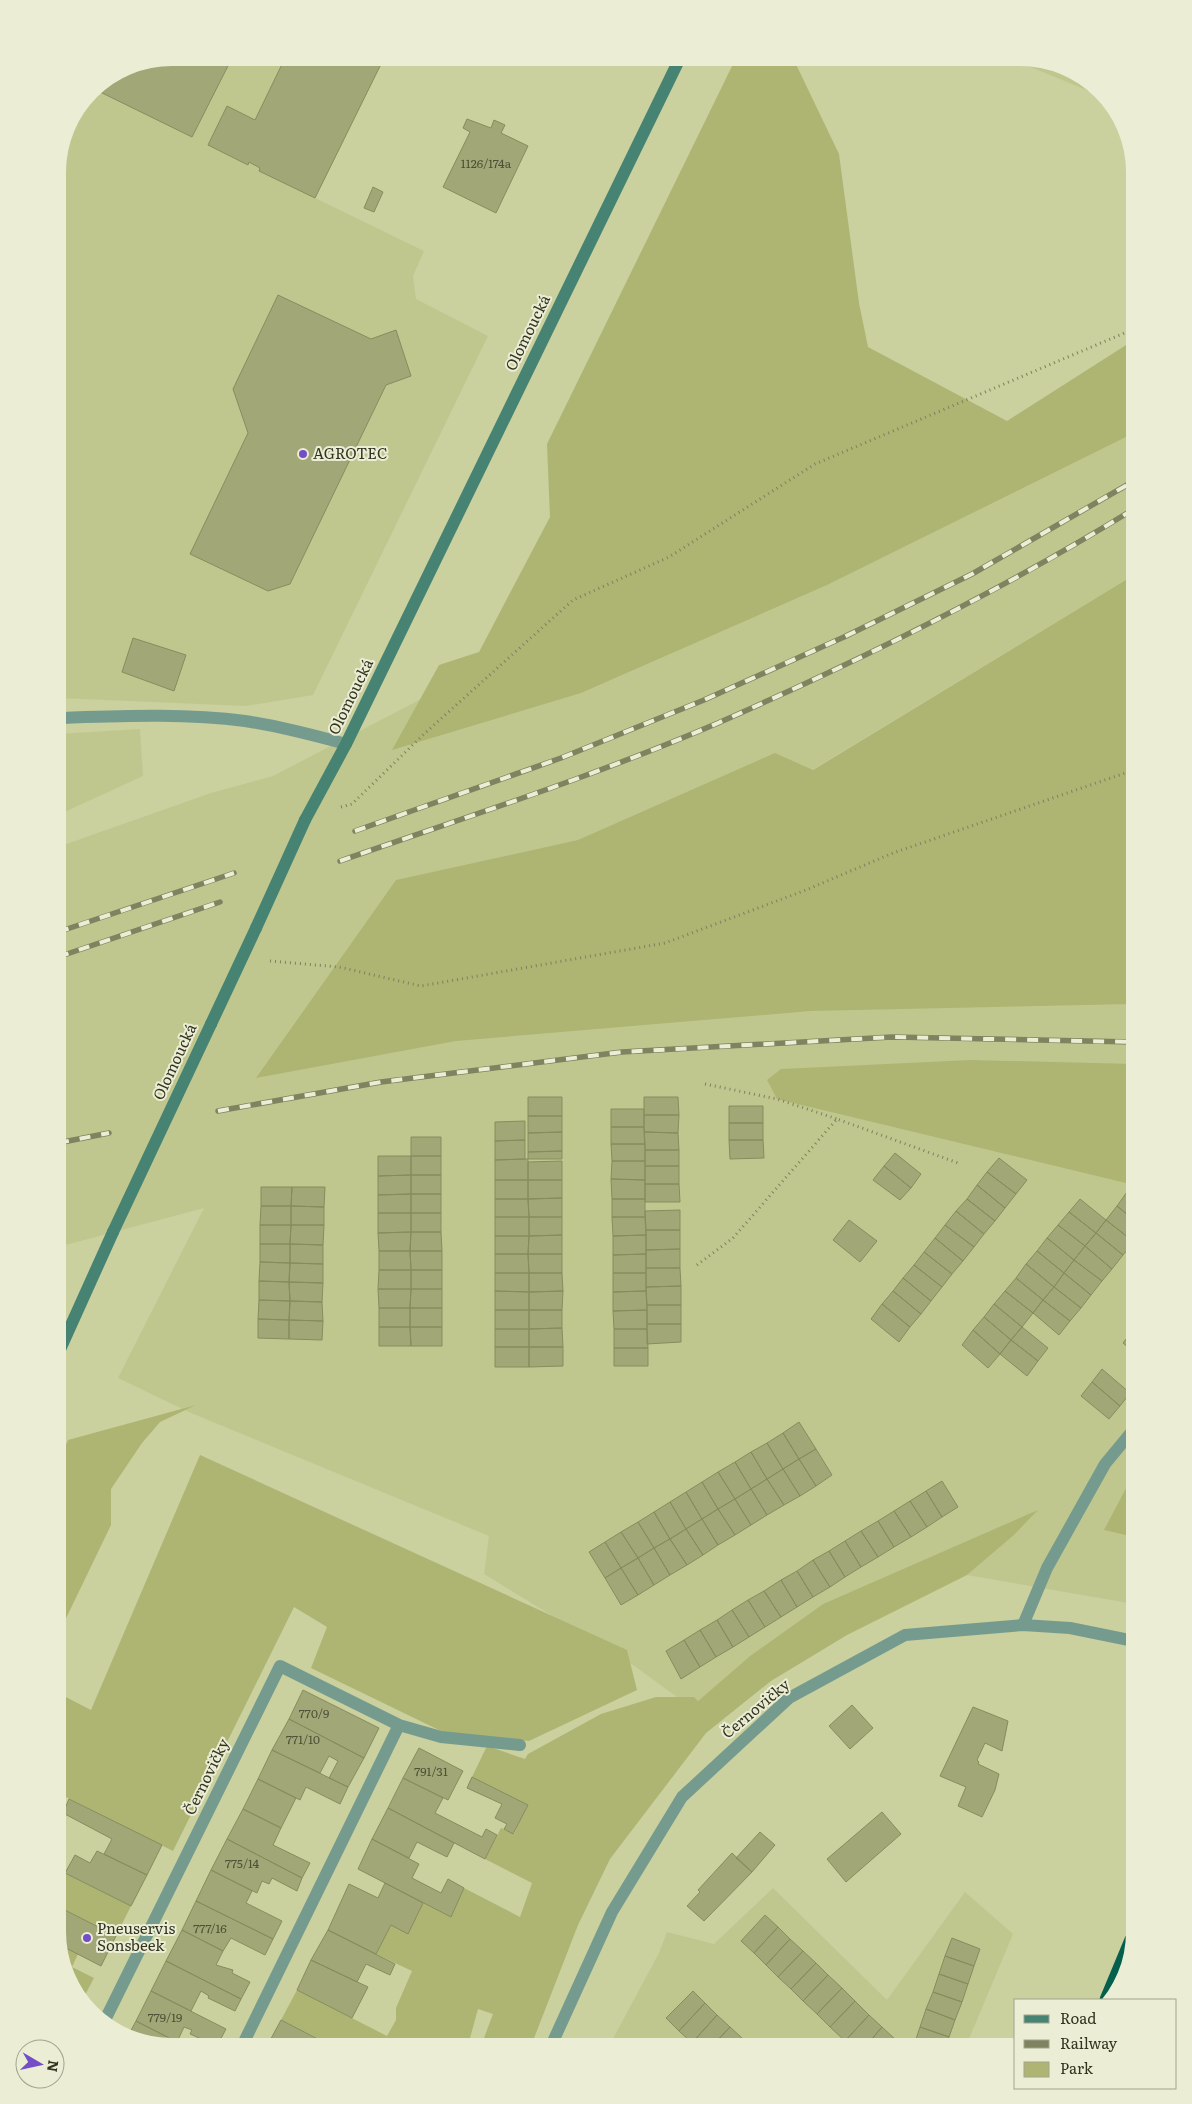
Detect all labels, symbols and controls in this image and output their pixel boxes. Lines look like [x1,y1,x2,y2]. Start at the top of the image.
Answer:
house number: 1126/174a [461,154,512,172]
street label: Olomoucká [498,290,555,374]
place label: AGROTEC [313,441,387,464]
marker: AGROTEC [297,448,309,460]
street label: Olomoucká [321,654,378,738]
street label: Olomoucká [146,1019,202,1103]
street label: Černovičky [716,1672,794,1743]
house number: 770/9 [299,1704,329,1722]
house number: 771/10 [286,1730,320,1748]
street label: Černovičky [177,1734,234,1818]
house number: 791/31 [414,1762,448,1780]
house number: 775/14 [225,1854,259,1872]
place label: Pneuservis Sonsbeek [97,1916,175,1956]
house number: 777/16 [193,1919,227,1937]
marker: Pneuservis Sonsbeek [81,1932,93,1944]
legend [1014,1999,1177,2089]
text: Road [1060,2006,1096,2029]
house number: 779/19 [148,2008,182,2026]
text: Railway [1060,2031,1118,2054]
north arrow [15,2039,65,2089]
text: Park [1060,2056,1094,2079]
text: N [43,2059,65,2074]

